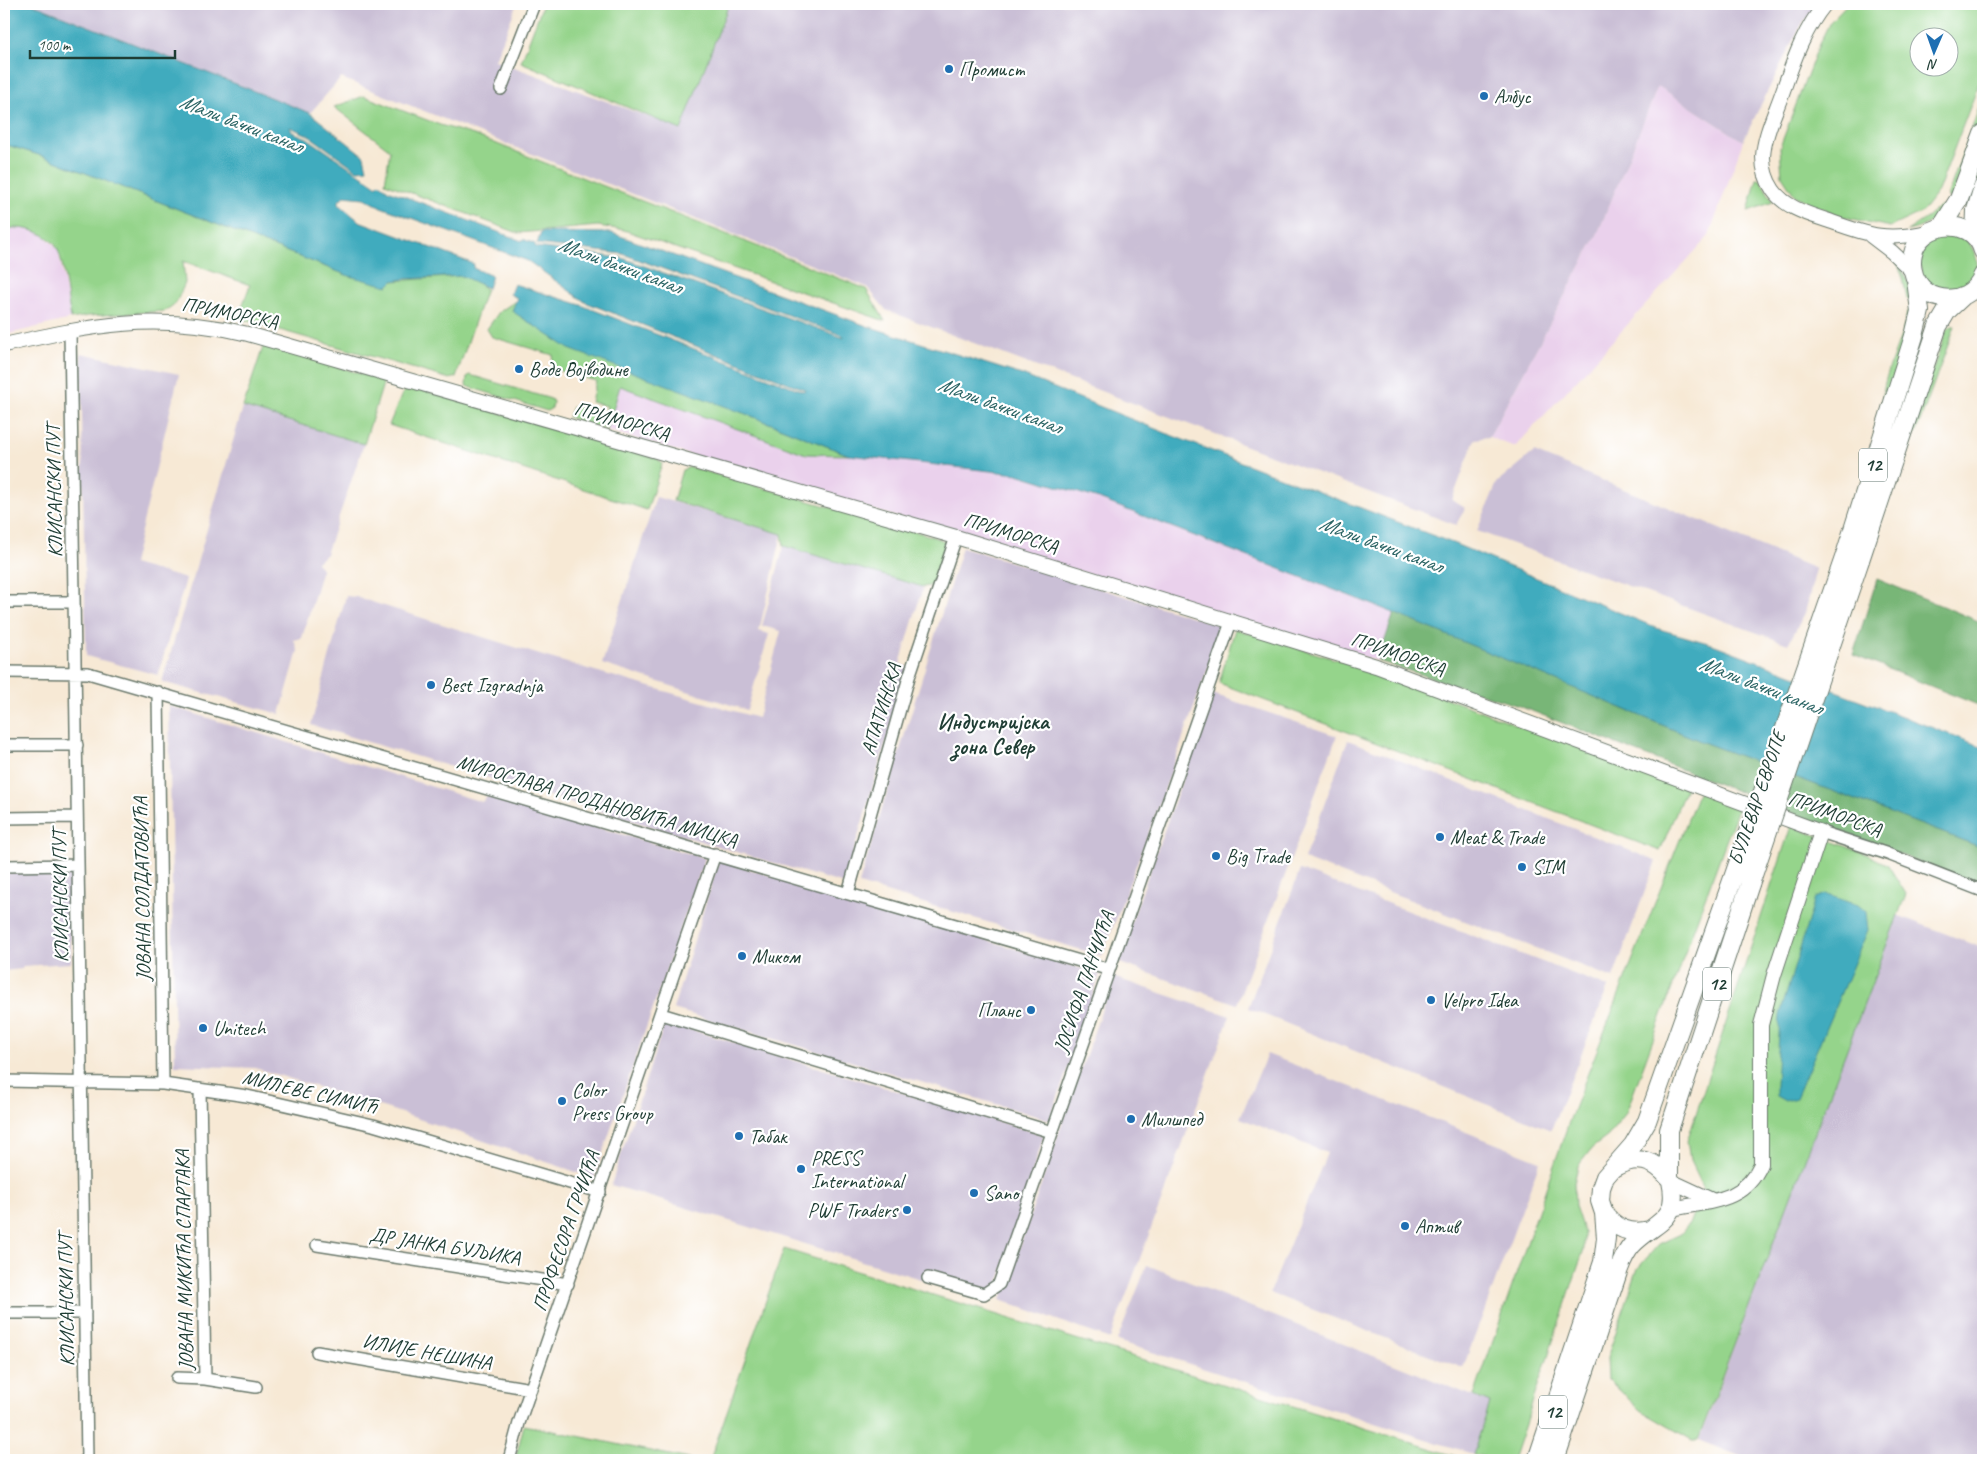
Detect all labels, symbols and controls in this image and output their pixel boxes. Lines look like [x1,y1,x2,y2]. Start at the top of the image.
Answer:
scale bar [30,28,175,60]
north arrow [1910,28,1960,78]
text: 100 m [38,36,72,55]
text: N [1927,56,1938,73]
place label: Промист [959,57,1026,82]
marker: Промист [943,63,955,75]
place label: Албус [1494,84,1531,109]
water label: Мали бачки канал [176,88,309,160]
marker: Албус [1478,90,1490,102]
water label: Мали бачки канал [555,231,689,301]
street label: ПРИМОРСКА [180,291,281,335]
place label: Воде Војводине [529,357,629,382]
marker: Воде Војводине [513,363,525,375]
water label: Мали бачки канал [935,371,1069,441]
street label: ПРИМОРСКА [572,396,673,447]
street label: КЛИСАНСКИ ПУТ [40,420,68,557]
road number: 12 [1859,448,1887,482]
street label: ПРИМОРСКА [961,507,1062,559]
water label: Мали бачки канал [1316,510,1450,580]
street label: ПРИМОРСКА [1348,626,1449,682]
water label: Мали бачки канал [1696,650,1829,722]
street label: АПАТИНСКА [855,659,907,758]
place label: Best Izgradnja [441,673,544,698]
marker: Best Izgradnja [425,679,437,691]
district label: Индустријска зона Север [937,708,1051,762]
street label: БУЛЕВАР ЕВРОПЕ [1722,725,1793,868]
street label: МИРОСЛАВА ПРОДАНОВИЋА МИЦКА [454,749,741,853]
street label: ПРИМОРСКА [1785,786,1886,843]
street label: ЈОВАНА СОЛДАТОВИЋА [128,796,156,982]
street label: КЛИСАНСКИ ПУТ [46,825,74,962]
place label: Meat & Trade [1450,825,1546,850]
marker: Meat & Trade [1434,831,1446,843]
place label: Big Trade [1226,844,1292,869]
marker: Big Trade [1210,850,1222,862]
place label: SIM [1532,855,1566,880]
marker: SIM [1516,861,1528,873]
street label: ЈОСИФА ПАНЧИЋА [1048,907,1120,1057]
place label: Миком [752,944,801,969]
marker: Миком [736,950,748,962]
road number: 12 [1703,968,1731,1001]
place label: Velpro Idea [1441,988,1519,1013]
marker: Velpro Idea [1425,994,1437,1006]
place label: Планс [978,998,1022,1023]
marker: Планс [1025,1004,1037,1016]
place label: Unitech [213,1016,267,1041]
marker: Unitech [197,1022,209,1034]
street label: МИЛЕВЕ СИМИЋ [240,1064,381,1120]
place label: Color Press Group [572,1078,654,1126]
marker: Color Press Group [556,1095,568,1107]
place label: Милшпед [1141,1107,1204,1132]
marker: Милшпед [1125,1113,1137,1125]
place label: Табак [749,1124,788,1149]
marker: Табак [733,1130,745,1142]
place label: PRESS International [811,1146,907,1194]
street label: ПРОФЕСОРА ГРЧИЋА [527,1147,605,1314]
street label: ЈОВАНА МИКИЋА СПАРТАКА [170,1149,198,1371]
marker: PRESS International [795,1163,807,1175]
place label: Sano [984,1181,1020,1206]
marker: Sano [968,1187,980,1199]
place label: PWF Traders [807,1198,899,1223]
marker: PWF Traders [901,1204,913,1216]
place label: Аптив [1415,1214,1462,1239]
marker: Аптив [1399,1220,1411,1232]
street label: ДР ЈАНКА БУЉИКА [368,1222,523,1270]
street label: КЛИСАНСКИ ПУТ [52,1229,80,1366]
street label: ИЛИЈЕ НЕШИНА [361,1328,494,1376]
road number: 12 [1539,1395,1567,1428]

